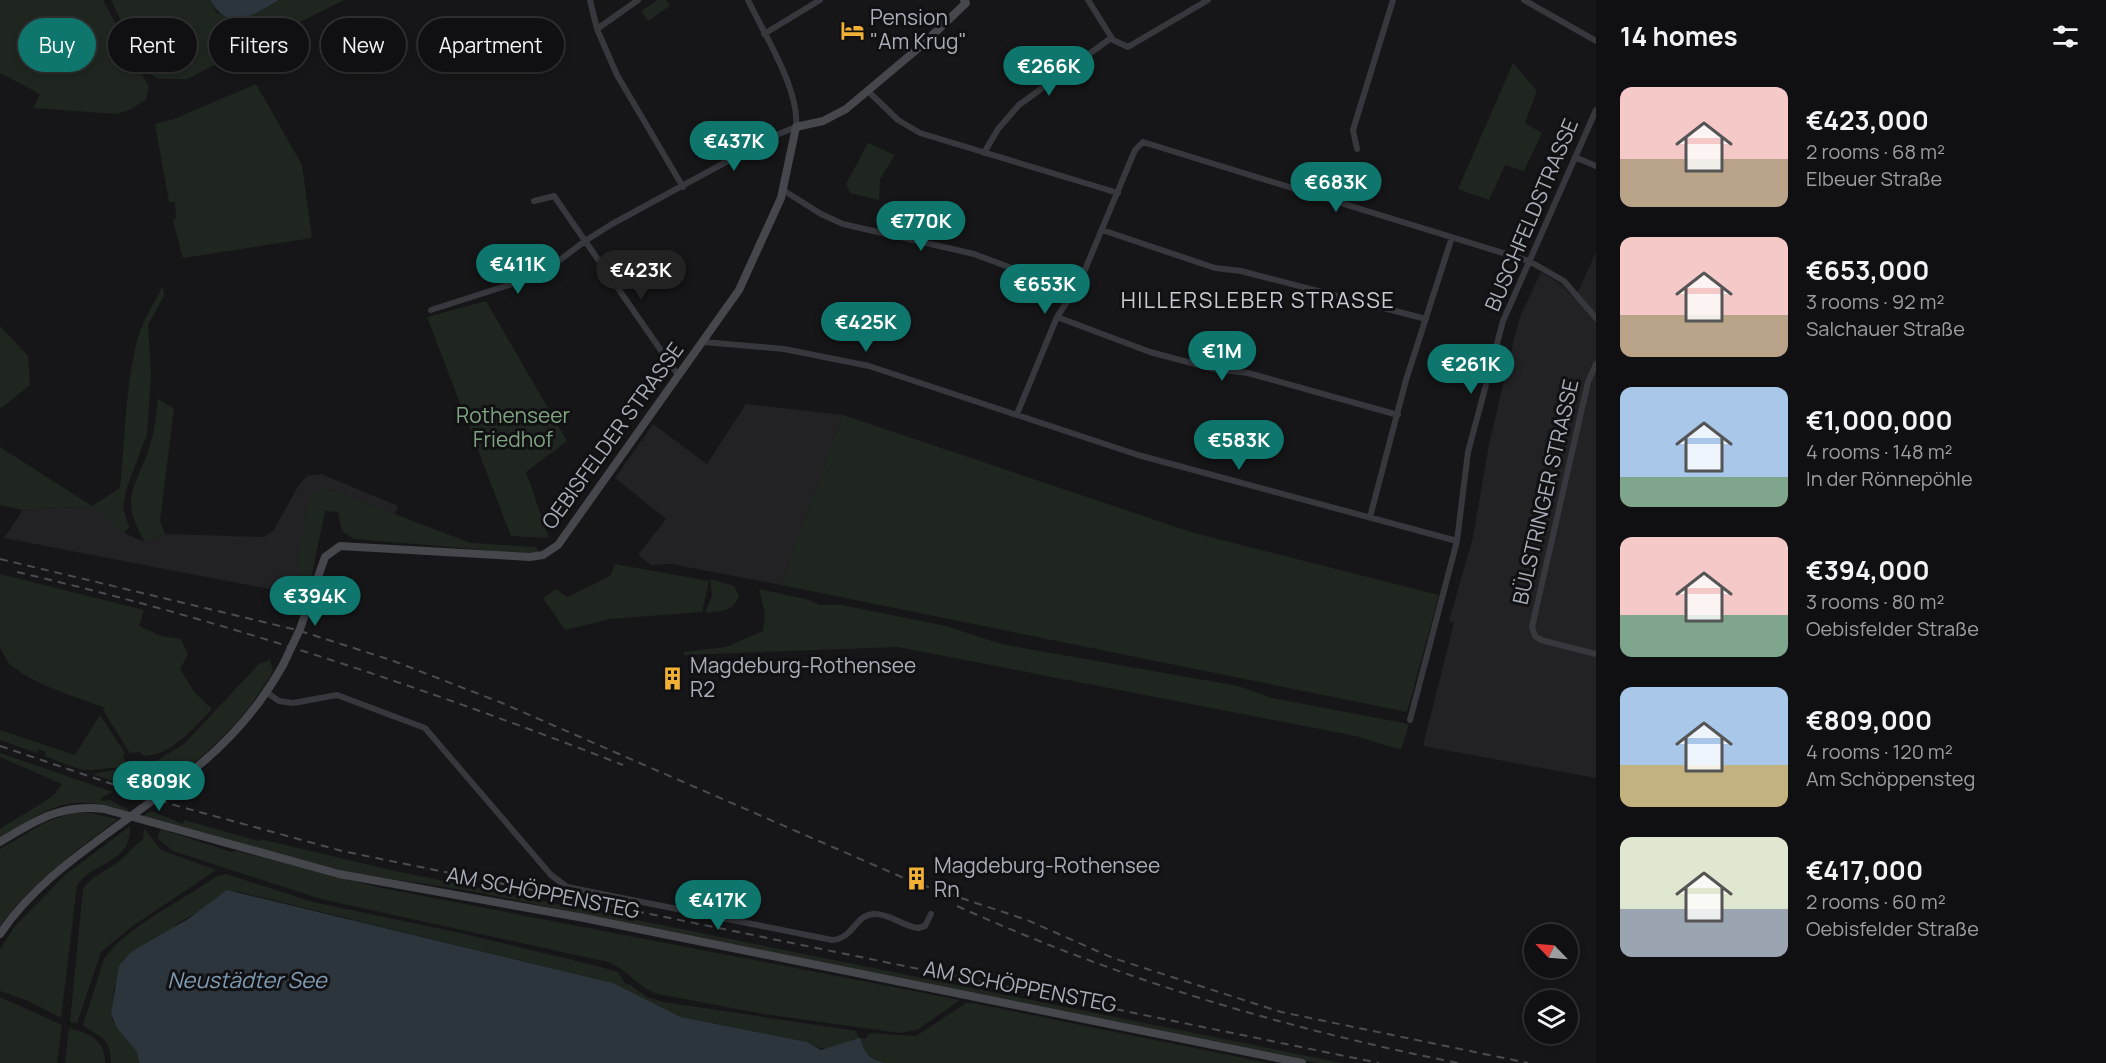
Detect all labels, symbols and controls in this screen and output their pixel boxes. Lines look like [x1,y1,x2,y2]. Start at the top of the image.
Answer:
place label: Pension "Am Krug" [870,3,967,55]
hotel icon: Pension "Am Krug" [839,17,865,43]
chip: Buy [18,18,96,72]
chip: Rent [108,18,197,72]
chip: Filters [209,18,309,72]
chip: New [321,18,406,72]
chip: Apartment [418,18,564,72]
text: 14 homes [1620,18,1738,54]
icon: filters [2049,20,2082,53]
pin: €266K [1007,46,1091,97]
text: €266K [1017,52,1081,79]
text: €423,000 [1806,102,1929,138]
icon: home [1668,111,1740,183]
street label: BUSCHFELDSTRASSE [1478,114,1584,315]
pin: €437K [692,121,776,172]
text: €437K [704,127,764,154]
text: 2 rooms · 68 m² [1806,138,1945,165]
pin: €683K [1294,162,1378,213]
text: Elbeuer Straße [1806,165,1942,192]
text: €683K [1305,168,1367,195]
pin: €770K [879,201,963,252]
text: €770K [890,207,952,234]
pin: €411K [476,244,560,295]
text: €411K [490,250,546,277]
pin: €423K [599,250,683,301]
text: €653,000 [1806,252,1929,288]
text: €423K [610,256,672,283]
icon: home [1668,261,1740,333]
pin: €653K [1003,264,1087,315]
text: €653K [1014,270,1076,297]
district label: HILLERSLEBER STRASSE [1121,285,1395,315]
text: 3 rooms · 92 m² [1806,288,1945,315]
pin: €425K [824,302,908,353]
text: €425K [835,308,897,335]
text: Salchauer Straße [1806,315,1965,342]
pin: €1M [1193,331,1251,382]
street label: OEBISFELDER STRASSE [535,336,689,534]
text: €1M [1202,337,1242,364]
pin: €261K [1429,344,1513,395]
text: €261K [1441,350,1501,377]
street label: BÜLSTRINGER STRASSE [1505,376,1585,607]
park label: Rothenseer Friedhof [456,401,570,453]
text: €1,000,000 [1806,402,1953,438]
icon: home [1668,411,1740,483]
pin: €583K [1197,420,1281,471]
text: €583K [1208,426,1270,453]
text: 4 rooms · 148 m² [1806,438,1953,465]
text: In der Rönnepöhle [1806,465,1973,492]
text: €394,000 [1806,552,1930,588]
icon: home [1668,561,1740,633]
pin: €394K [273,576,357,627]
text: €394K [284,582,346,609]
text: 3 rooms · 80 m² [1806,588,1945,615]
text: Oebisfelder Straße [1806,615,1979,642]
place label: Magdeburg-Rothensee R2 [690,651,916,703]
building icon: Magdeburg-Rothensee R2 [659,665,685,691]
text: €809,000 [1806,702,1932,738]
icon: home [1668,711,1740,783]
text: 4 rooms · 120 m² [1806,738,1953,765]
pin: €809K [117,761,201,812]
text: Am Schöppensteg [1806,765,1975,792]
text: €809K [127,767,191,794]
place label: Magdeburg-Rothensee Rn [934,851,1160,903]
text: €417,000 [1806,852,1923,888]
street label: AM SCHÖPPENSTEG [444,860,642,924]
icon: home [1668,861,1740,933]
building icon: Magdeburg-Rothensee Rn [903,865,929,891]
pin: €417K [676,880,760,931]
text: €417K [689,886,747,913]
text: 2 rooms · 60 m² [1806,888,1946,915]
text: Oebisfelder Straße [1806,915,1979,942]
north arrow [1524,924,1578,978]
map controls [1524,924,1578,1044]
street label: AM SCHÖPPENSTEG [921,954,1119,1018]
water label: Neustädter See [167,965,328,995]
button: layers [1524,990,1578,1044]

